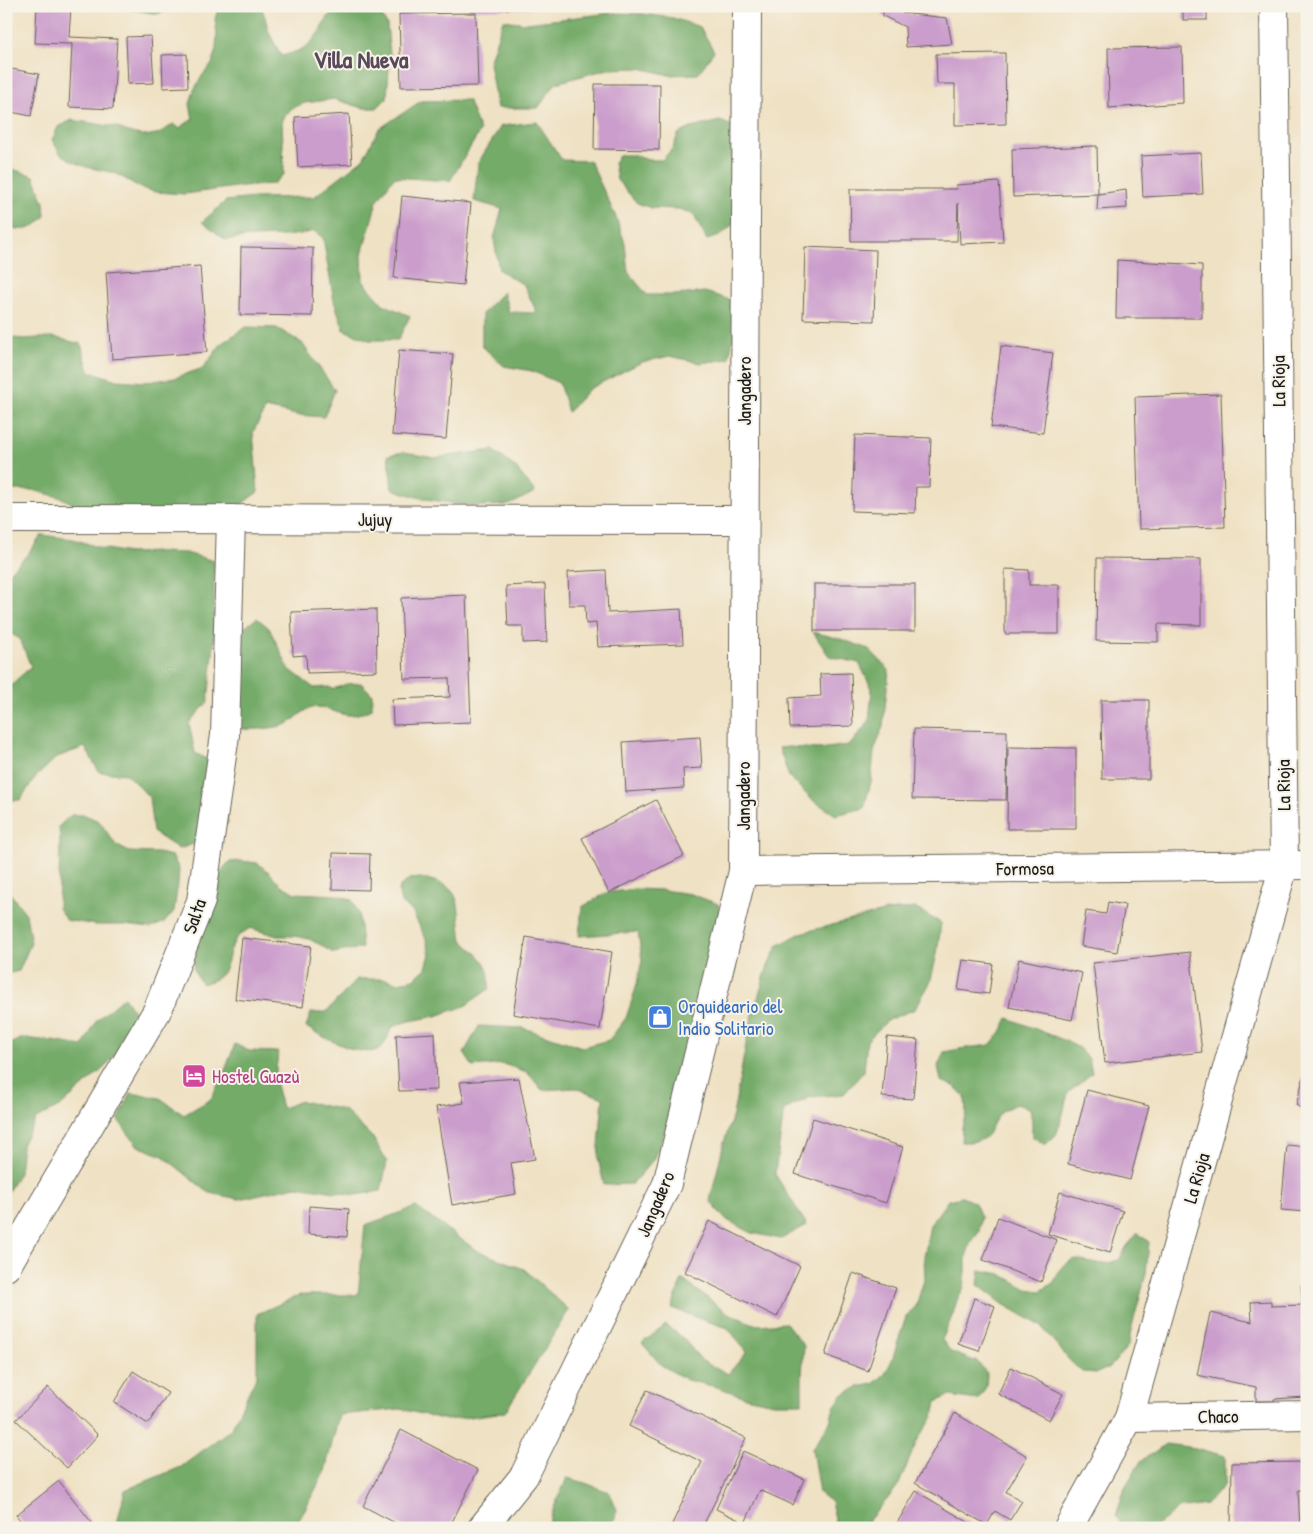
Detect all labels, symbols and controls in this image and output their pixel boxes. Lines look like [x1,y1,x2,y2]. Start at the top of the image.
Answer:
district label: Villa Nueva [313,43,409,75]
street label: La Rioja [1265,355,1291,407]
street label: Jangadero [731,356,757,425]
street label: Jujuy [358,506,392,532]
street label: La Rioja [1270,759,1296,811]
street label: Jangadero [730,761,756,830]
street label: Formosa [995,854,1054,882]
street label: Salta [176,895,212,937]
place label: Orquideario del Indio Solitario [678,993,784,1041]
shop icon: Orquideario del Indio Solitario [647,1004,673,1030]
hotel icon: Hostel Guazù [181,1063,207,1089]
place label: Hostel Guazù [212,1063,300,1089]
street label: La Rioja [1176,1149,1216,1206]
street label: Jangadero [630,1167,681,1241]
street label: Chaco [1197,1403,1239,1429]

